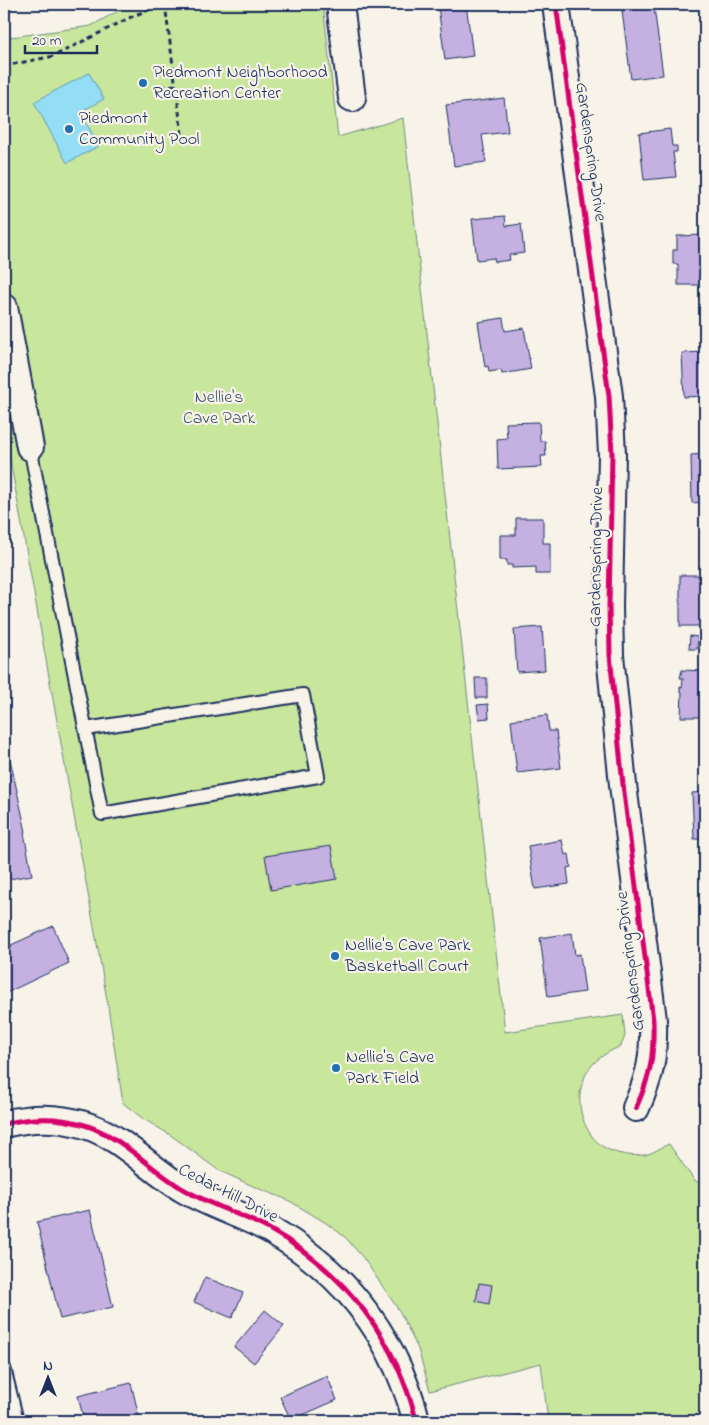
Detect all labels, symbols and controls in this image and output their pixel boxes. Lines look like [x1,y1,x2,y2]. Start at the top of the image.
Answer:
scale bar [25,22,98,54]
text: 20 m [32,30,62,52]
place label: Piedmont Neighborhood Recreation Center [153,60,328,107]
marker: Piedmont Neighborhood Recreation Center [137,77,149,89]
street label: Gardenspring Drive [566,81,613,224]
place label: Piedmont Community Pool [79,106,200,153]
marker: Piedmont Community Pool [63,123,75,135]
park label: Nellie's Cave Park [183,385,255,432]
street label: Gardenspring Drive [583,486,612,627]
street label: Gardenspring Drive [609,889,653,1032]
place label: Nellie's Cave Park Basketball Court [344,933,470,980]
marker: Nellie's Cave Park Basketball Court [329,950,341,962]
place label: Nellie's Cave Park Field [346,1045,435,1092]
marker: Nellie's Cave Park Field [330,1062,342,1074]
street label: Cedar Hill Drive [173,1158,284,1231]
north arrow [22,1352,72,1402]
text: N [43,1356,53,1377]

